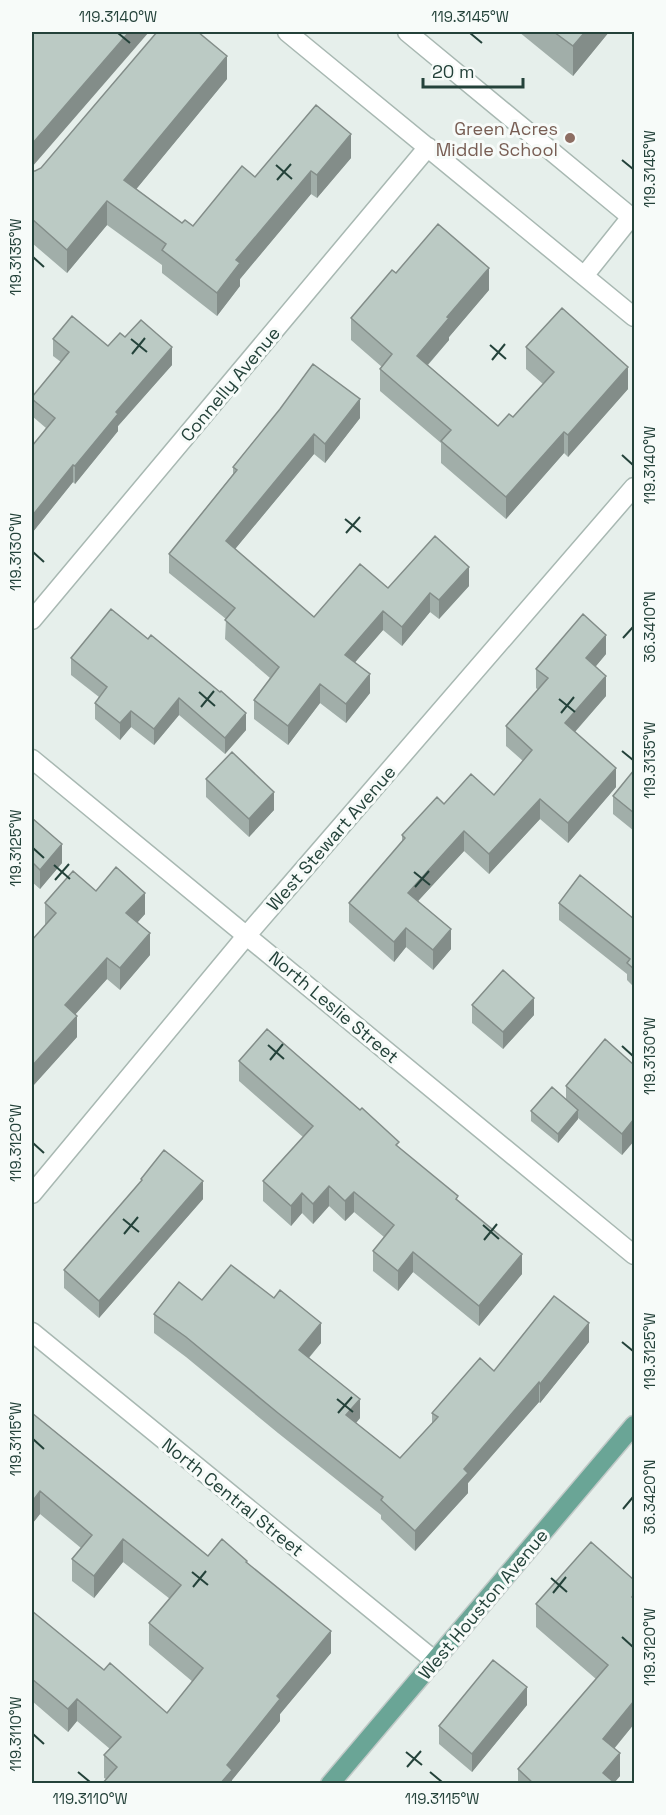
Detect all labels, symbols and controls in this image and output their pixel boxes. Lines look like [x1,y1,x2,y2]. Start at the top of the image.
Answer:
text: 119.3140°W [79,7,157,26]
text: 119.3145°W [431,7,509,26]
scale bar [423,51,524,89]
text: 20 m [432,60,475,83]
place label: Green Acres Middle School [436,117,558,161]
text: 119.3145°W [640,130,659,208]
marker: Green Acres Middle School [563,131,577,145]
text: 119.3135°W [6,218,25,296]
street label: Connelly Avenue [175,322,285,446]
text: 119.3140°W [640,426,659,504]
text: 119.3130°W [6,513,25,591]
text: 36.3410°N [640,591,659,663]
text: 119.3135°W [640,721,659,799]
street label: West Stewart Avenue [261,760,401,916]
text: 119.3125°W [6,809,25,887]
street label: North Leslie Street [264,946,404,1068]
text: 119.3130°W [640,1017,659,1095]
text: 119.3120°W [6,1104,25,1182]
text: 119.3125°W [640,1312,659,1390]
text: 119.3115°W [6,1402,25,1476]
street label: North Central Street [157,1433,309,1561]
text: 36.3420°N [640,1460,659,1534]
street label: West Houston Avenue [413,1524,553,1684]
text: 119.3120°W [640,1608,659,1686]
text: 119.3110°W [6,1696,25,1772]
text: 119.3110°W [52,1789,128,1808]
text: 119.3115°W [405,1789,479,1808]

